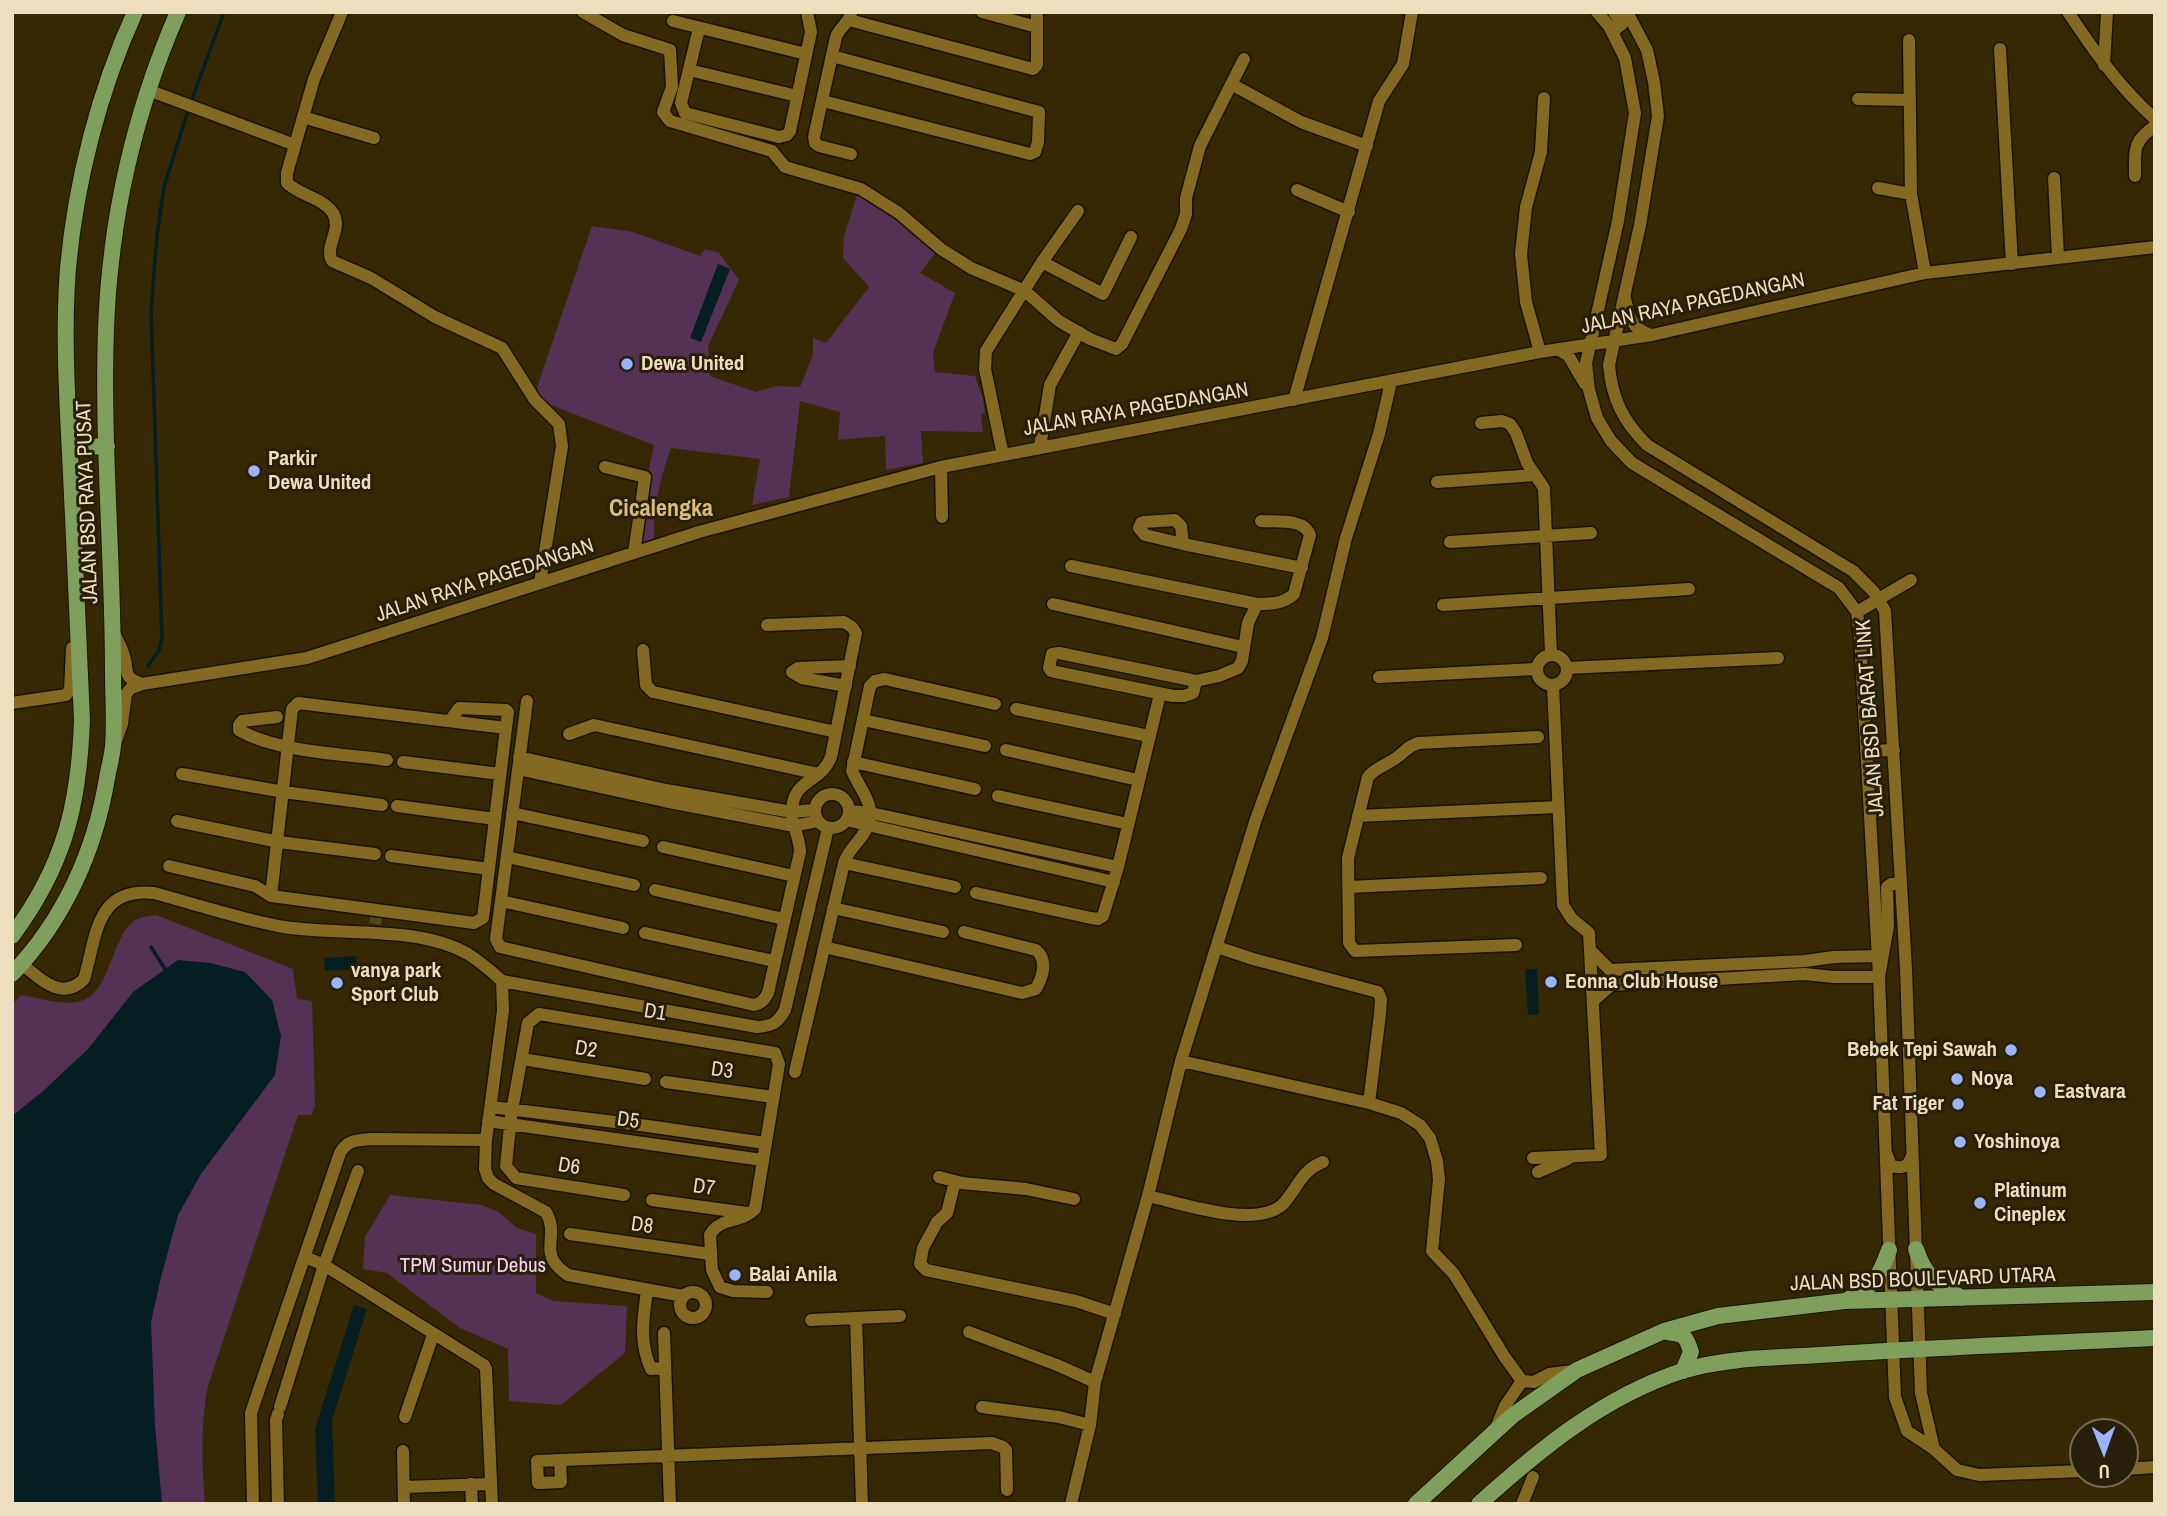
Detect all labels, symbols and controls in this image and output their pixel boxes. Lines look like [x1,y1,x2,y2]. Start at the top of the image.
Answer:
street label: JALAN RAYA PAGEDANGAN [1579,268,1807,340]
place label: Dewa United [641,351,744,377]
marker: Dewa United [619,356,635,372]
street label: JALAN RAYA PAGEDANGAN [1022,378,1250,442]
street label: JALAN BSD RAYA PUSAT [72,400,104,604]
place label: Parkir Dewa United [268,446,371,496]
marker: Parkir Dewa United [246,463,262,479]
district label: Cicalengka [609,496,713,524]
street label: JALAN RAYA PAGEDANGAN [373,534,597,628]
street label: JALAN BSD BARAT LINK [1852,618,1890,818]
place label: vanya park Sport Club [351,958,441,1008]
place label: Eonna Club House [1565,969,1718,995]
marker: Eonna Club House [1543,974,1559,990]
marker: vanya park Sport Club [329,975,345,991]
street label: D1 [642,999,668,1027]
street label: D2 [573,1036,599,1064]
place label: Bebek Tepi Sawah [1847,1037,1997,1063]
marker: Bebek Tepi Sawah [2003,1042,2019,1058]
street label: D3 [709,1057,735,1085]
place label: Noya [1971,1066,2013,1092]
marker: Noya [1949,1071,1965,1087]
place label: Eastvara [2054,1079,2126,1105]
marker: Eastvara [2032,1084,2048,1100]
place label: Fat Tiger [1872,1091,1944,1117]
marker: Fat Tiger [1950,1096,1966,1112]
street label: D5 [615,1107,641,1135]
place label: Yoshinoya [1974,1129,2060,1155]
marker: Yoshinoya [1952,1134,1968,1150]
street label: D6 [556,1153,582,1181]
street label: D7 [691,1174,717,1202]
place label: Platinum Cineplex [1994,1178,2067,1228]
marker: Platinum Cineplex [1972,1195,1988,1211]
street label: D8 [629,1212,655,1240]
park label: TPM Sumur Debus [400,1253,546,1279]
place label: Balai Anila [749,1262,837,1288]
street label: JALAN BSD BOULEVARD UTARA [1790,1263,2056,1297]
marker: Balai Anila [727,1267,743,1283]
north arrow [2069,1418,2139,1488]
text: U [2098,1459,2110,1485]

